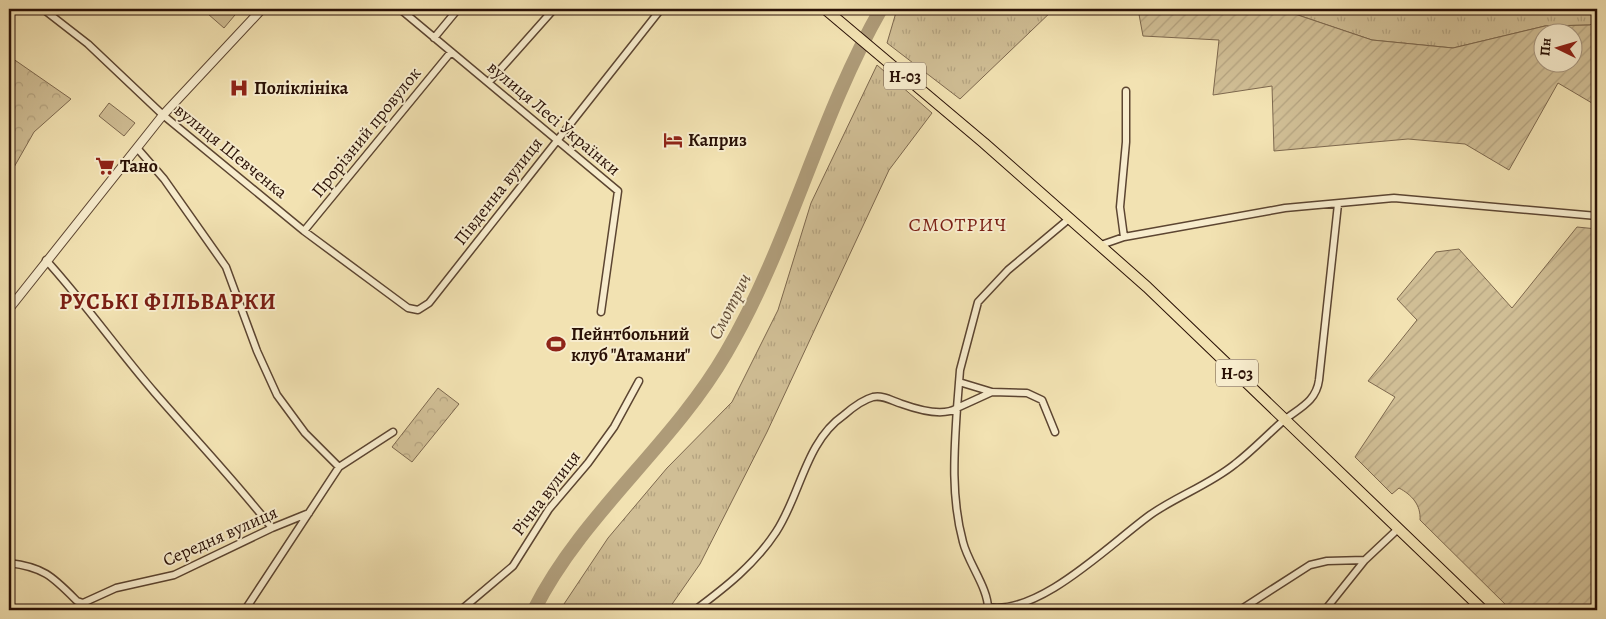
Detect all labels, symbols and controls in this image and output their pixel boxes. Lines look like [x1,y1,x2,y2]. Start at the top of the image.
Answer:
north arrow [1534,22,1584,72]
text: Пн [1535,37,1556,57]
street label: вулиця Лесі Українки [482,55,626,181]
street label: Прорізний провулок [306,62,426,202]
road number: Н-03 [884,62,926,90]
place label: Поліклініка [254,76,349,100]
hospital icon: Поліклініка [228,77,250,99]
street label: вулиця Шевченка [170,98,293,204]
place label: Каприз [688,128,747,152]
hotel icon: Каприз [662,129,684,151]
street label: Південна вулиця [448,132,548,250]
place label: Тано [120,154,158,178]
supermarket icon: Тано [94,155,116,177]
district label: СМОТРИЧ [909,211,1007,238]
water label: Смотрич [702,269,758,344]
district label: РУСЬКІ ФІЛЬВАРКИ [59,287,277,317]
place label: Пейнтбольний клуб "Атамани" [571,322,691,367]
sports icon: Пейнтбольний клуб "Атамани" [545,333,567,355]
road number: Н-03 [1216,359,1258,386]
street label: Річна вулиця [506,446,586,540]
street label: Середня вулиця [159,500,281,572]

